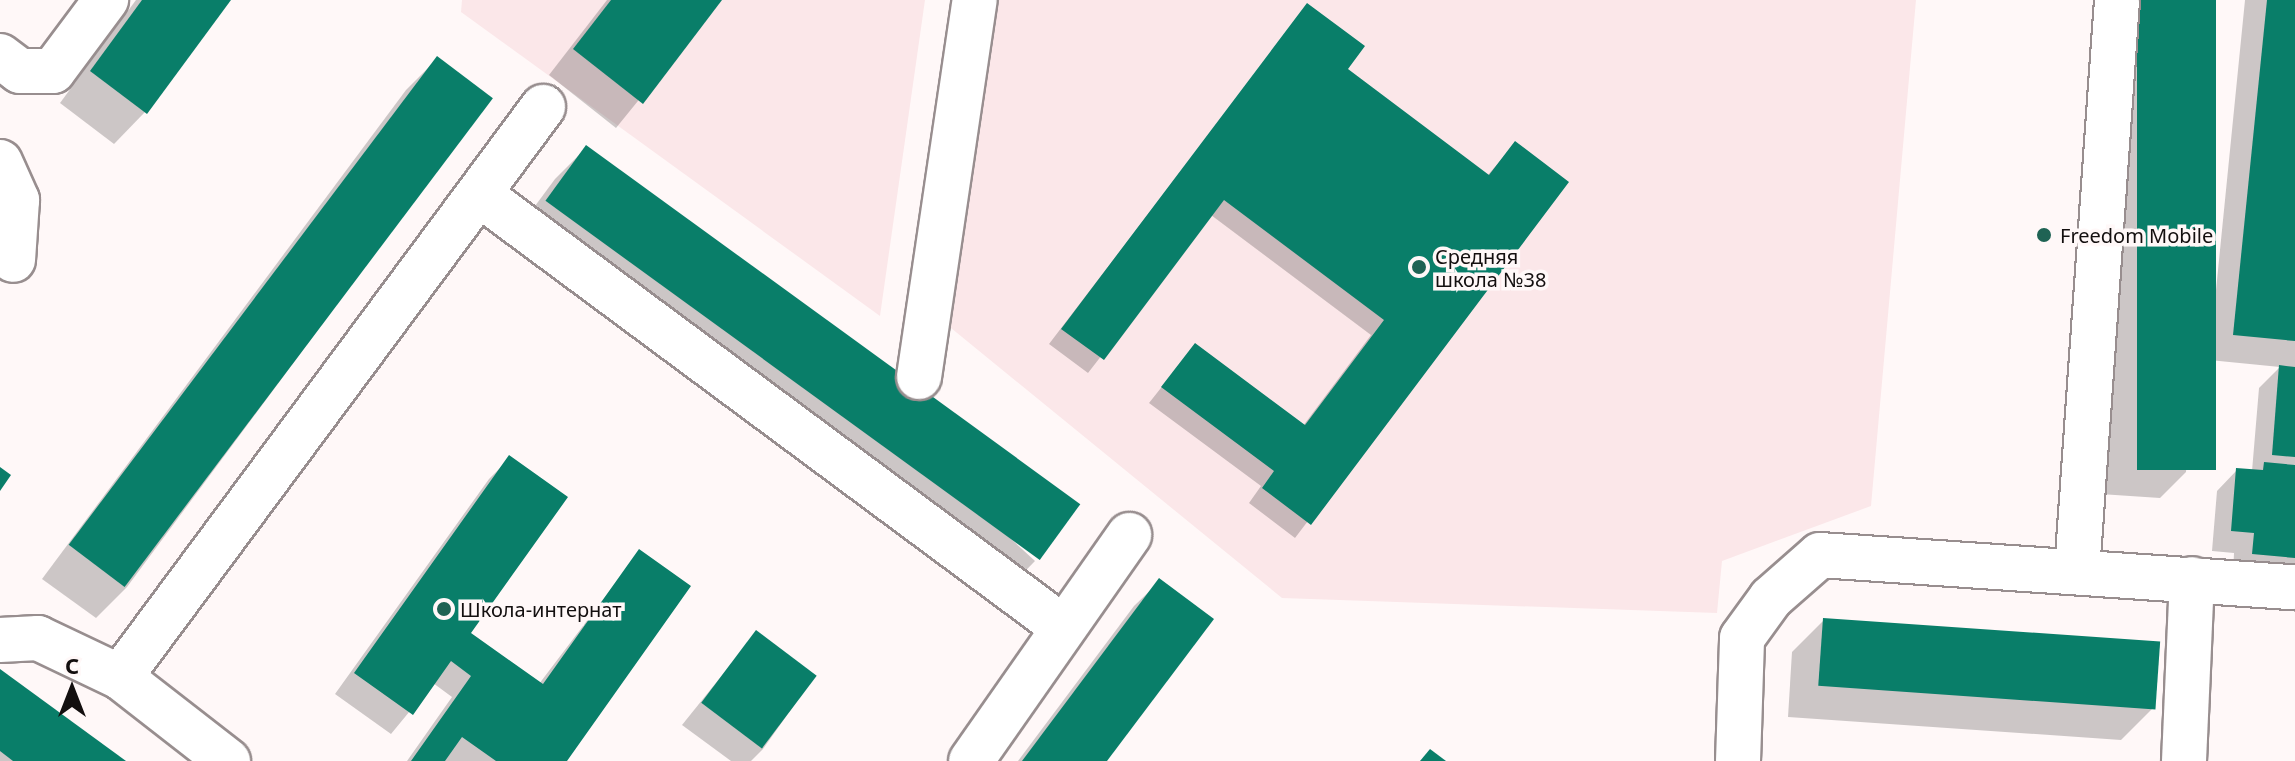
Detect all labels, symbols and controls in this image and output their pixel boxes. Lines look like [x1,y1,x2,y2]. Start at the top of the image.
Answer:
place label: Freedom Mobile [2060,223,2213,247]
marker: Freedom Mobile [2035,226,2053,244]
place label: Средняя школа №38 [1435,244,1546,291]
marker: Средняя школа №38 [1410,258,1428,276]
place label: Школа-интернат [460,597,622,621]
marker: Школа-интернат [435,600,453,618]
north arrow [32,649,112,729]
text: С [65,650,79,680]

